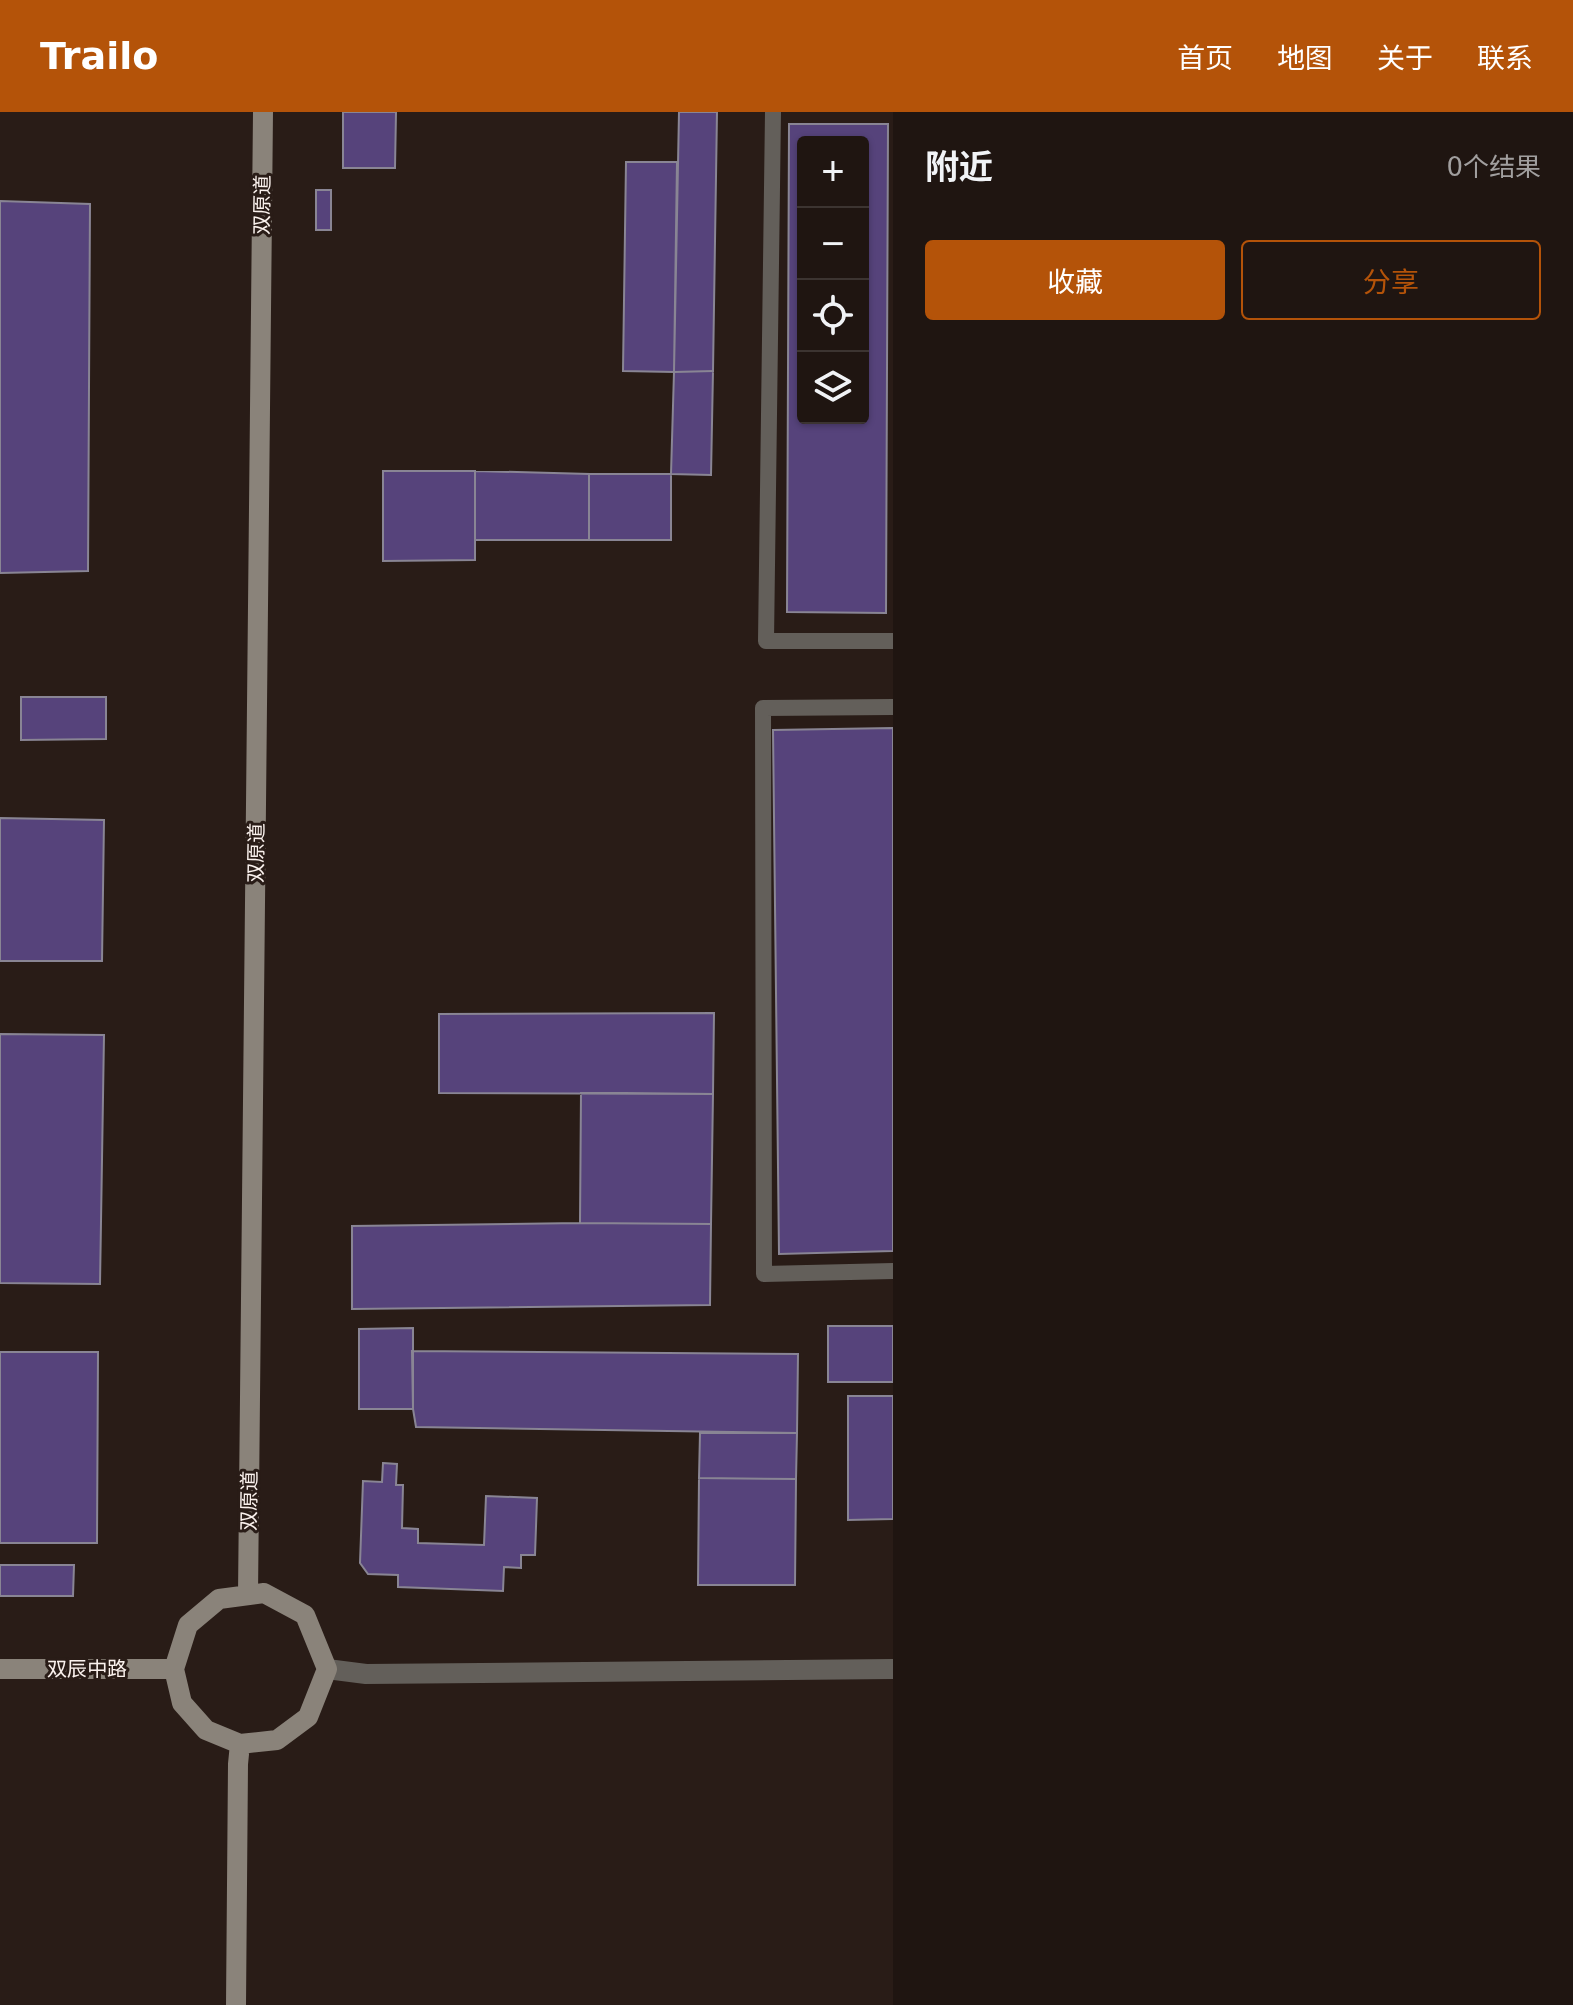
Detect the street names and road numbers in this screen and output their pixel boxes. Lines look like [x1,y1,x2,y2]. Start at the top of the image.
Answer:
street label: 双原道 [249,175,275,235]
street label: 双原道 [243,823,269,883]
street label: 双原道 [236,1471,262,1531]
street label: 双辰中路 [47,1657,127,1681]

